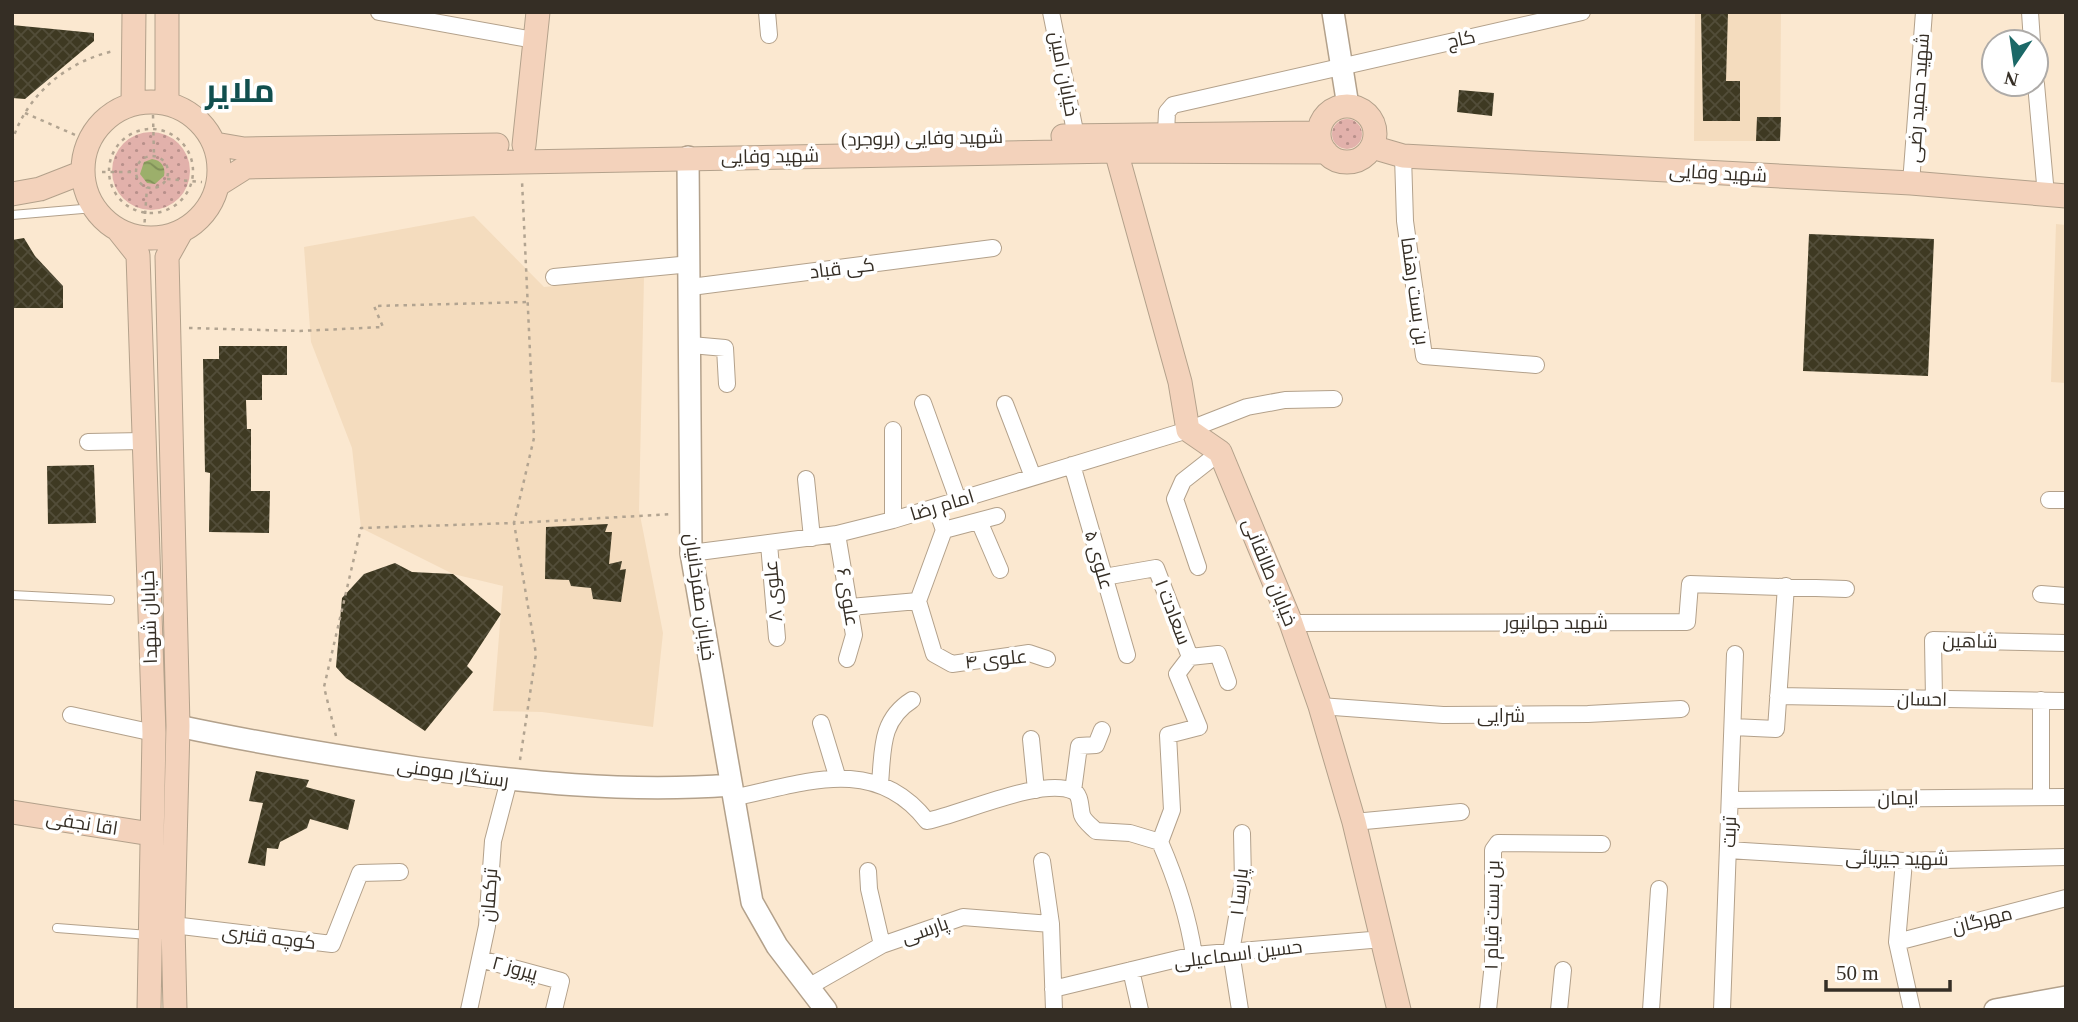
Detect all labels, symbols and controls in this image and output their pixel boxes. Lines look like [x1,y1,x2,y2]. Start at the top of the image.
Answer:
street label: کاج [1445,26,1478,55]
north arrow [1980,28,2050,98]
street label: خیابان امین [1045,30,1083,118]
street label: شهید حمید رضی [1903,32,1934,164]
text: N [2002,67,2020,91]
district label: ملایر [204,73,275,110]
street label: شهید وفایی (بروجرد) [841,126,1003,151]
street label: شهید وفایی [721,145,819,168]
street label: شهید وفایی [1668,160,1768,187]
street label: بن بست رهنما [1396,236,1433,347]
street label: کی قباد [808,254,876,283]
street label: امام رضا [907,485,977,528]
street label: خیابان طالقانی [1238,515,1301,629]
street label: علوی ۵ [1080,528,1117,592]
street label: خیابان صفرخانیان [680,532,719,662]
street label: علوی ۸ [760,559,787,623]
street label: علوی ۶ [832,566,863,628]
street label: خیابان شهدا [137,570,162,664]
street label: سعادت ۱ [1151,576,1195,648]
street label: شهید جهانپور [1503,612,1608,634]
street label: شاهین [1942,630,1998,653]
street label: علوی ۴ [964,645,1028,674]
street label: احسان [1897,688,1947,711]
street label: شرایی [1477,705,1525,727]
street label: رستگار مومنی [396,755,510,792]
street label: ایمان [1877,787,1919,810]
street label: اقا نجفی [44,807,119,840]
street label: تربت [1718,816,1741,848]
street label: شهید جیریائی [1845,847,1949,870]
street label: بن بست قیام ۱ [1481,860,1506,970]
street label: ترکمان [477,867,502,923]
street label: پارسا ۱ [1226,867,1254,917]
street label: مهرگان [1950,902,2015,939]
street label: پارسی [899,912,952,950]
street label: کوچه قنبری [221,921,317,955]
street label: حسین اسماعیلی [1173,936,1304,973]
scale bar [1826,948,1950,992]
street label: پیروز ۲ [489,952,540,986]
text: 50 m [1836,961,1879,985]

